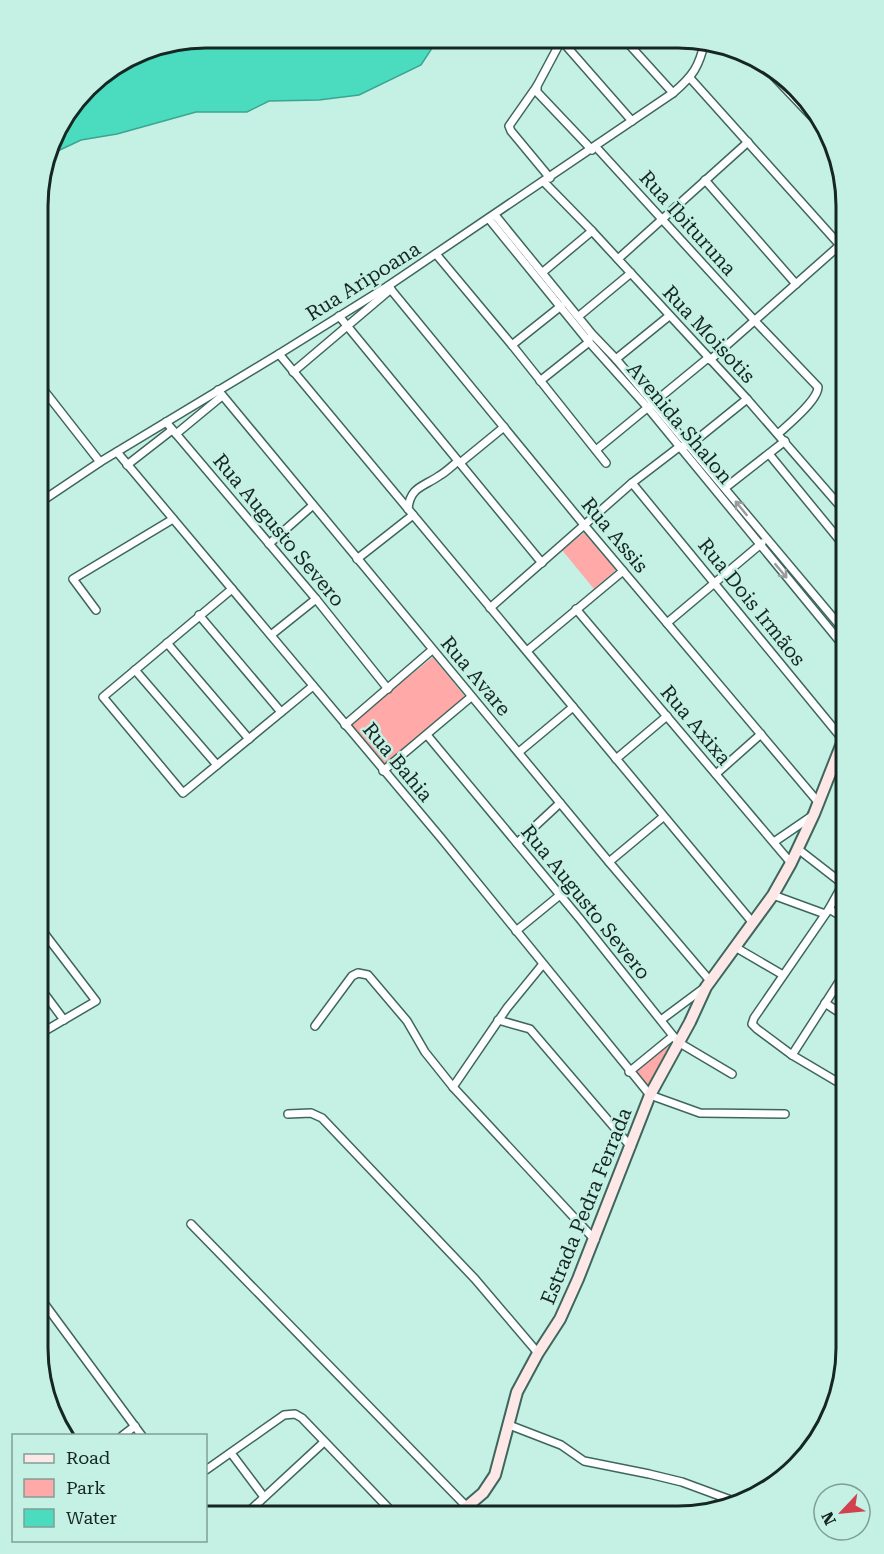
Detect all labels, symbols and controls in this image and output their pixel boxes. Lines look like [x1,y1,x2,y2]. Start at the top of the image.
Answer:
street label: Rua Ibituruna [635,166,742,281]
street label: Rua Aripoana [301,236,425,326]
street label: Rua Moisotis [658,280,760,388]
street label: Avenida Shalon [622,357,738,489]
street label: Rua Augusto Severo [208,449,350,611]
street label: Rua Assis [577,492,653,578]
one-way arrow [735,500,748,516]
street label: Rua Dois Irmãos [693,533,811,671]
one-way arrow [775,563,788,579]
street label: Rua Avare [436,631,516,721]
street label: Rua Axixa [656,680,736,770]
street label: Rua Bahia [358,717,438,807]
street label: Rua Augusto Severo [516,820,656,984]
street label: Estrada Pedra Ferrada [535,1104,637,1308]
legend [12,1434,207,1542]
text: Road [66,1447,111,1468]
text: Park [66,1477,106,1498]
north arrow [812,1482,872,1542]
text: Water [66,1507,117,1528]
text: N [818,1509,840,1528]

